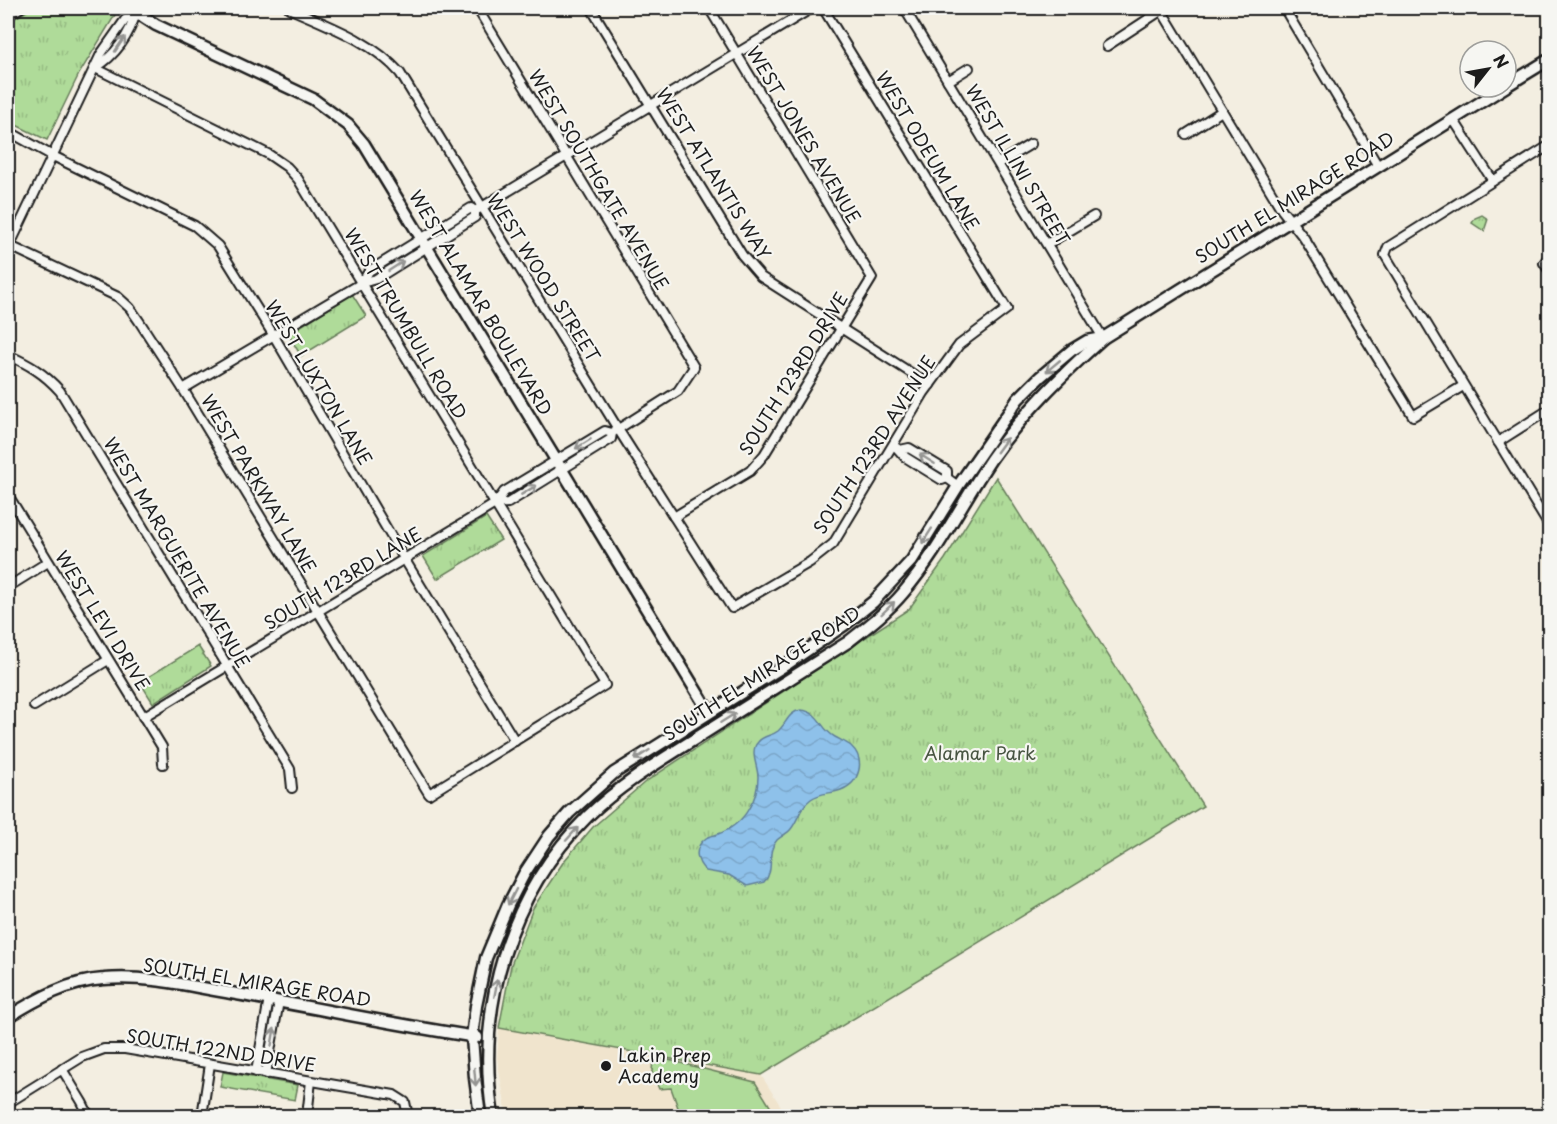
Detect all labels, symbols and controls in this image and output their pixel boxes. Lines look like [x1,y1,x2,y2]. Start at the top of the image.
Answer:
one-way arrow [114,36,126,52]
north arrow [1458,39,1518,99]
street label: WEST JONES AVENUE [741,40,868,228]
text: N [1488,49,1515,72]
street label: WEST SOUTHGATE AVENUE [523,64,676,295]
street label: WEST ODEUM LANE [870,65,987,235]
street label: WEST ILLINI STREET [959,79,1077,250]
street label: WEST ATLANTIS WAY [650,82,779,265]
street label: SOUTH EL MIRAGE ROAD [1189,124,1399,269]
street label: WEST ALAMAR BOULEVARD [403,184,560,420]
street label: WEST WOOD STREET [481,187,608,368]
street label: WEST TRUMBULL ROAD [338,222,474,424]
one-way arrow [387,260,404,272]
street label: SOUTH 123RD DRIVE [732,286,854,460]
street label: WEST LUXTON LANE [259,294,379,470]
street label: SOUTH 123RD AVENUE [806,350,942,539]
one-way arrow [1045,359,1061,372]
street label: WEST PARKWAY LANE [195,389,323,578]
street label: WEST MARGUERITE AVENUE [97,432,257,673]
one-way arrow [996,438,1008,454]
one-way arrow [575,439,592,451]
one-way arrow [919,453,936,465]
one-way arrow [520,483,537,495]
street label: SOUTH 123RD LANE [258,520,426,636]
one-way arrow [921,527,933,544]
street label: WEST LEVI DRIVE [49,545,157,695]
street label: SOUTH EL MIRAGE ROAD [657,599,865,747]
one-way arrow [881,600,896,615]
one-way arrow [719,712,736,724]
park label: Alamar Park [924,739,1036,766]
one-way arrow [634,750,651,762]
one-way arrow [565,827,579,842]
one-way arrow [506,887,517,905]
street label: SOUTH EL MIRAGE ROAD [141,950,373,1013]
one-way arrow [491,978,502,998]
street label: SOUTH 122ND DRIVE [125,1021,318,1078]
one-way arrow [267,1028,278,1048]
place label: Lakin Prep Academy [618,1041,711,1089]
marker: Lakin Prep Academy [599,1059,613,1073]
one-way arrow [470,1066,481,1086]

